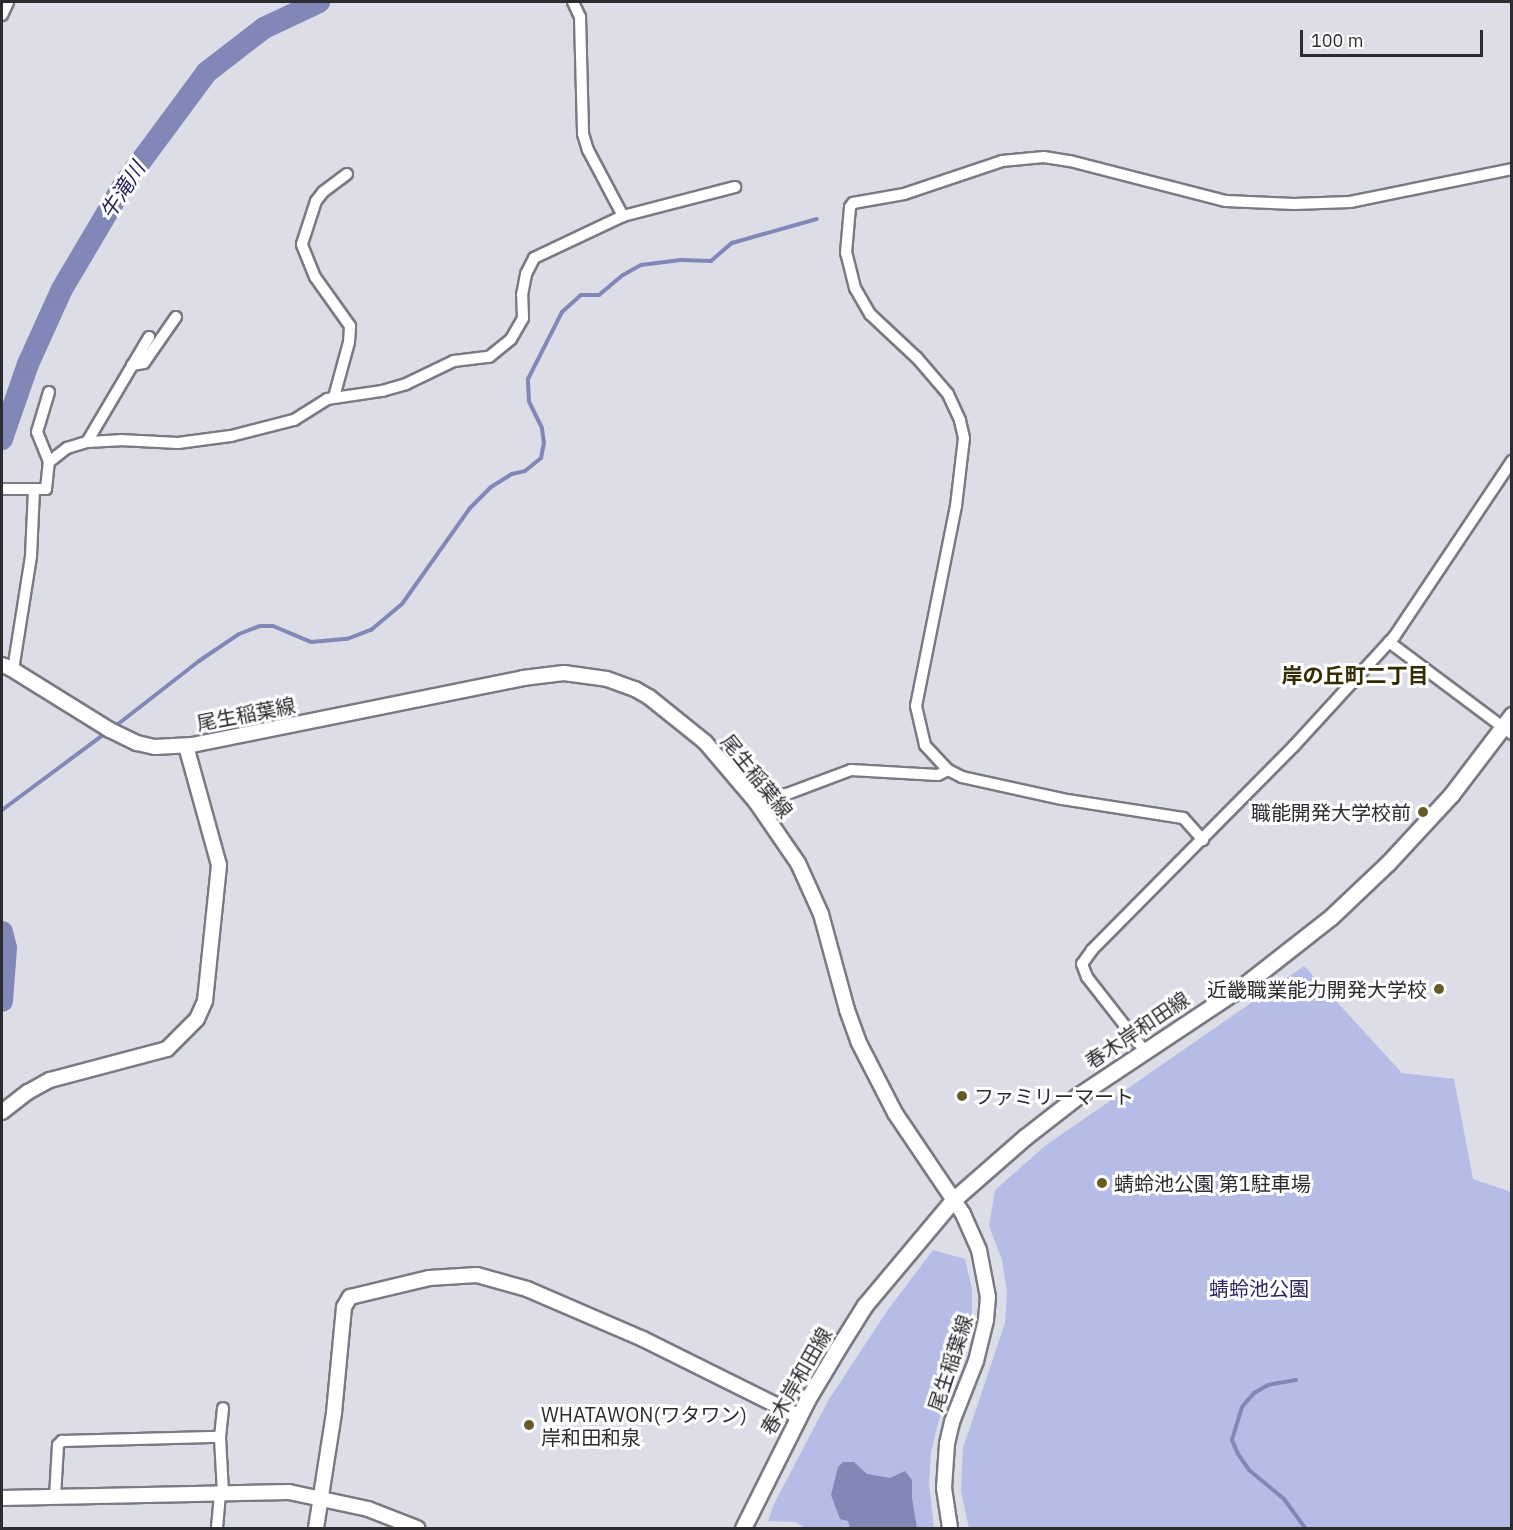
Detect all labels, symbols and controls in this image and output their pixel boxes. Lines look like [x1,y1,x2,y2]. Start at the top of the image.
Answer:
scale bar [1303,18,1486,56]
text: 100 m [1311,29,1363,52]
water label: 牛滝川 [94,157,150,223]
district label: 岸の丘町二丁目 [1282,662,1428,688]
street label: 尾生稲葉線 [195,693,297,735]
street label: 尾生稲葉線 [716,730,798,822]
place label: 職能開発大学校前 [1251,800,1411,824]
marker: 職能開発大学校前 [1416,805,1430,819]
place label: 近畿職業能力開発大学校 [1207,977,1427,1001]
marker: 近畿職業能力開発大学校 [1432,982,1446,996]
street label: 春木岸和田線 [1081,987,1193,1073]
place label: ファミリーマート [974,1084,1134,1108]
marker: ファミリーマート [955,1089,969,1103]
place label: 蜻蛉池公園 第1駐車場 [1114,1171,1311,1195]
marker: 蜻蛉池公園 第1駐車場 [1095,1176,1109,1190]
park label: 蜻蛉池公園 [1209,1276,1309,1300]
street label: 尾生稲葉線 [923,1312,977,1414]
street label: 春木岸和田線 [756,1323,836,1439]
place label: WHATAWON(ワタワン) 岸和田和泉 [541,1402,747,1449]
marker: WHATAWON(ワタワン) 岸和田和泉 [522,1418,536,1432]

